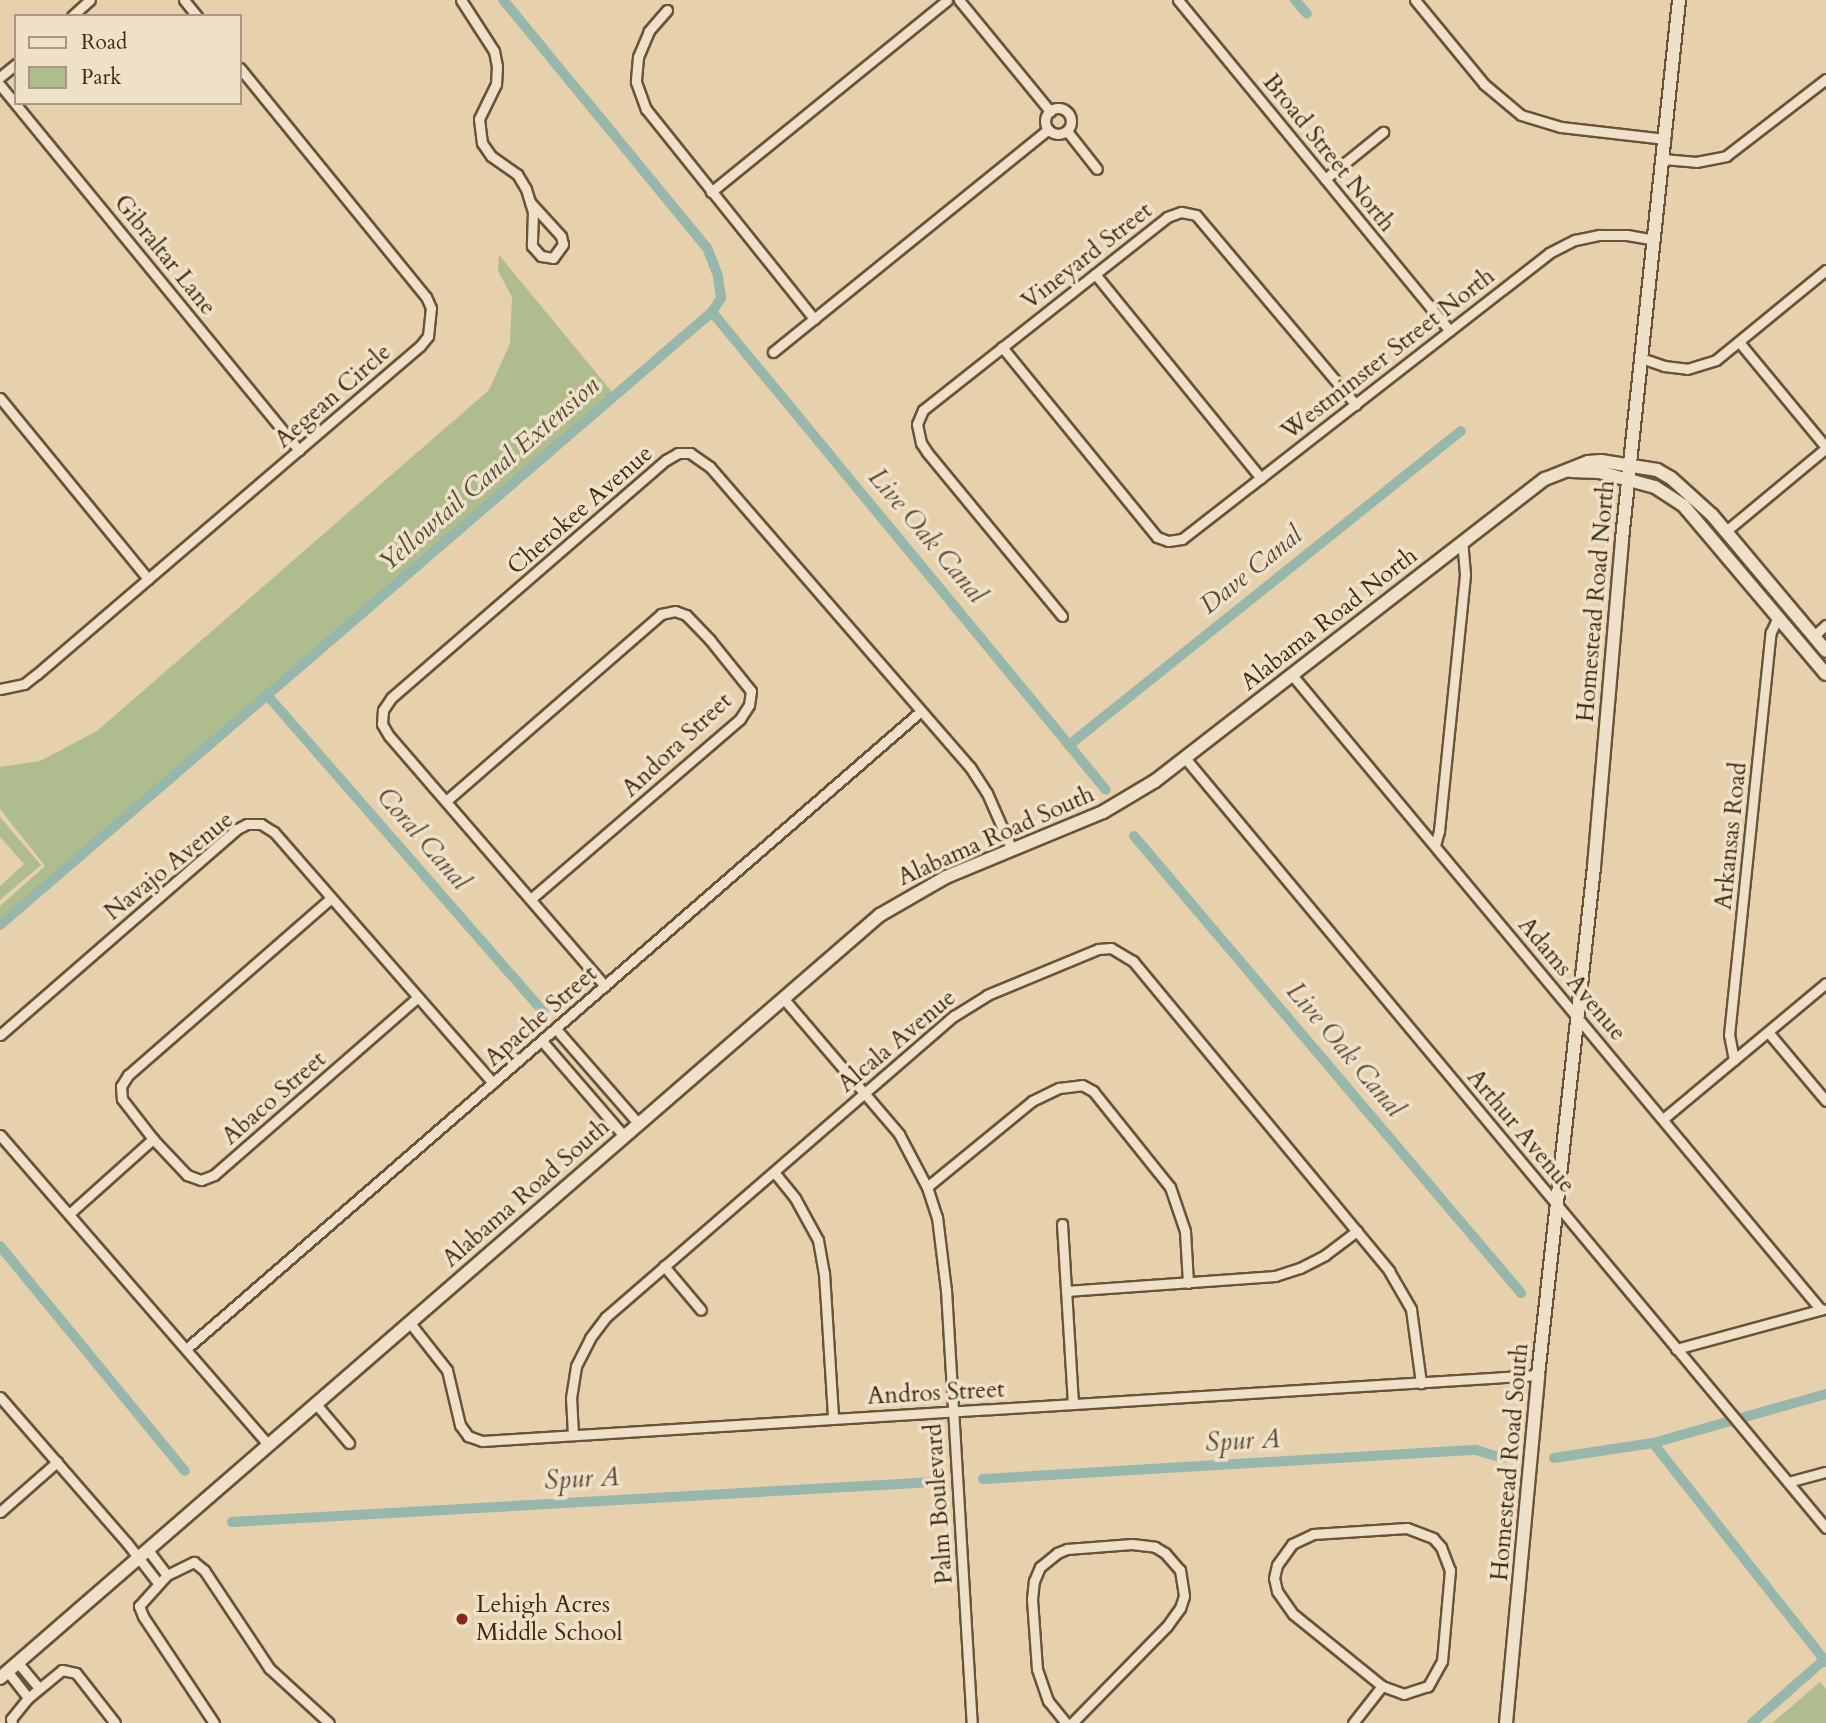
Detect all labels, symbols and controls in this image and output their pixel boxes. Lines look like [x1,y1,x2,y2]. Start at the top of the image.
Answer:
legend [14,14,242,105]
text: Road [81,28,127,57]
text: Park [81,63,121,92]
street label: Broad Street North [1257,68,1401,238]
street label: Gibraltar Lane [108,189,222,321]
street label: Vineyard Street [1016,196,1158,316]
street label: Westminster Street North [1276,262,1500,446]
street label: Aegean Circle [269,338,397,454]
water label: Yellowtail Canal Extension [373,370,605,578]
street label: Cherokee Avenue [501,439,659,581]
water label: Live Oak Canal [862,462,992,610]
street label: Homestead Road North [1571,479,1621,723]
water label: Dave Canal [1194,519,1308,621]
street label: Alabama Road North [1235,541,1423,697]
street label: Andora Street [616,687,738,803]
street label: Arkansas Road [1709,761,1753,911]
street label: Alabama Road South [893,780,1099,892]
water label: Coral Canal [370,781,476,897]
street label: Navajo Avenue [99,805,239,927]
street label: Adams Avenue [1512,911,1632,1047]
street label: Apache Street [479,959,603,1073]
water label: Live Oak Canal [1280,976,1410,1124]
street label: Alcala Avenue [832,983,962,1099]
street label: Abaco Street [216,1045,332,1151]
street label: Arthur Avenue [1461,1063,1581,1199]
street label: Alabama Road South [437,1113,615,1273]
street label: Homestead Road South [1485,1342,1535,1582]
street label: Andros Street [867,1375,1005,1411]
street label: Palm Boulevard [919,1423,959,1585]
water label: Spur A [1204,1423,1282,1459]
water label: Spur A [543,1461,621,1497]
place label: Lehigh Acres Middle School [476,1591,623,1647]
marker: Lehigh Acres Middle School [454,1611,470,1627]

